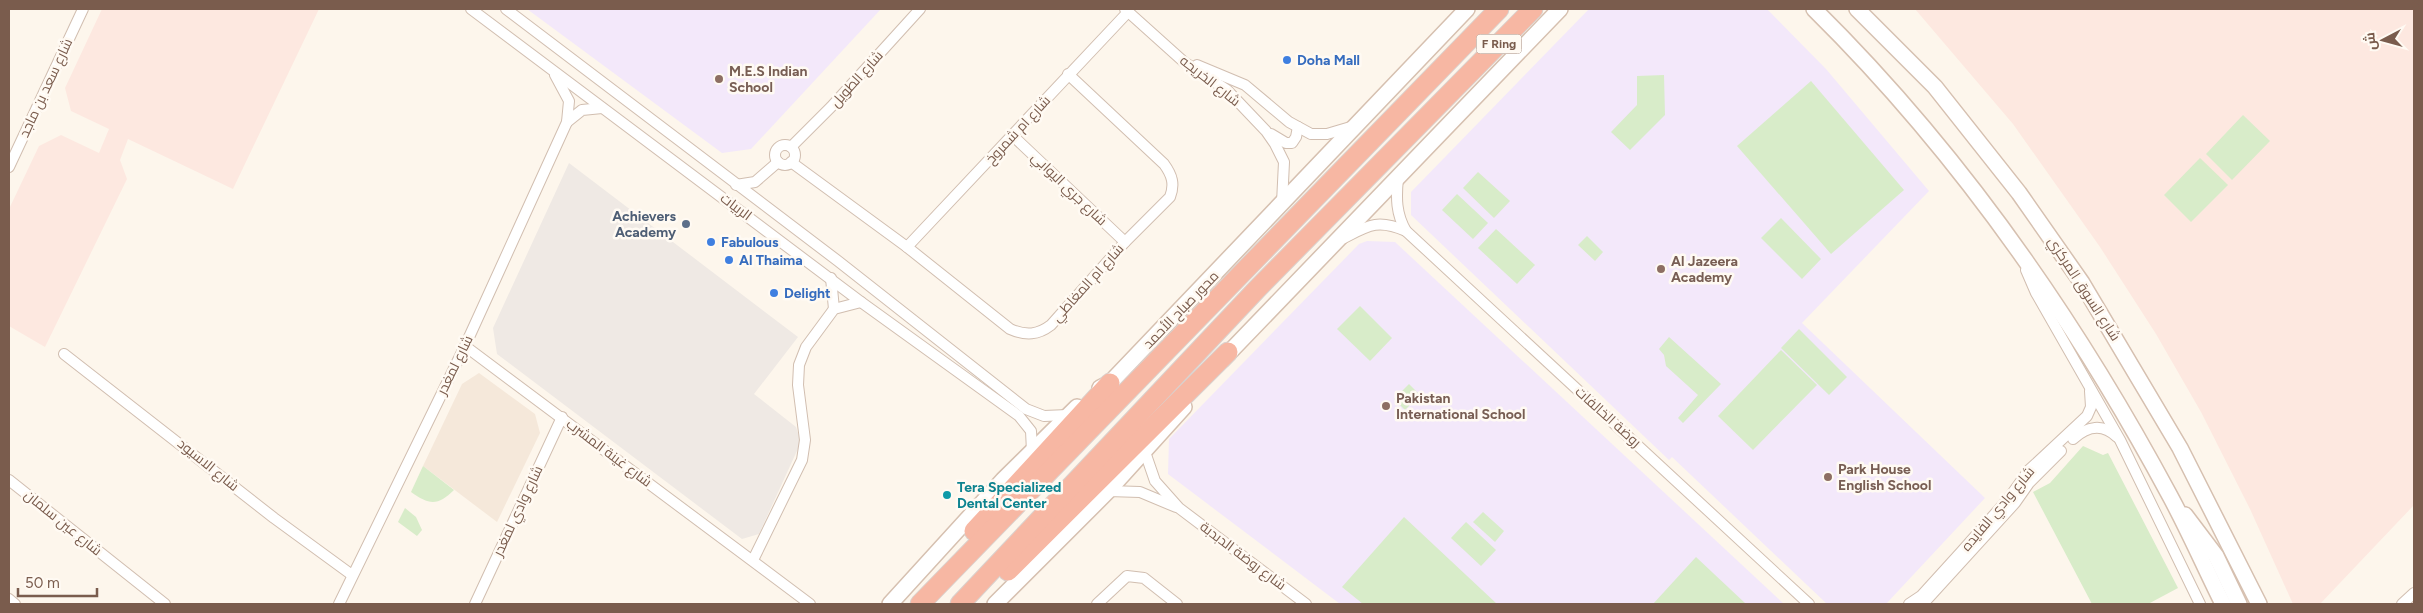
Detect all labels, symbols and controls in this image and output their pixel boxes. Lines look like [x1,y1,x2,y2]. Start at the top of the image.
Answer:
north arrow [2358,15,2408,65]
text: ش [2361,31,2380,51]
road number: F Ring [1476,34,1522,54]
street label: شارع سعد بن ماجد [16,36,76,140]
street label: شارع الطويل [827,47,887,111]
street label: شارع الخريجه [1176,52,1244,110]
place label: Doha Mall [1297,52,1360,69]
marker: Doha Mall [1281,54,1293,66]
place label: M.E.S Indian School [729,63,807,96]
marker: M.E.S Indian School [713,73,725,85]
street label: شارع ام شمروخ [982,92,1055,168]
street label: شارع جري اليوابي [1026,149,1110,231]
street label: الربيات [717,190,755,224]
place label: Achievers Academy [612,208,677,241]
marker: Achievers Academy [680,218,692,230]
place label: Fabulous [721,234,779,251]
street label: شارع السوق المركزي [2042,234,2124,346]
marker: Fabulous [705,236,717,248]
street label: شارع ام المغاطي [1048,240,1130,328]
place label: Al Thaima [739,252,803,269]
place label: Al Jazeera Academy [1671,253,1738,286]
marker: Al Thaima [723,254,735,266]
marker: Al Jazeera Academy [1655,263,1667,275]
street label: محور صباح الأحمد [1140,268,1222,352]
place label: Delight [784,285,831,302]
marker: Delight [768,287,780,299]
street label: شارع لمغدر [433,333,477,398]
street label: روضة الخالفات [1572,383,1644,451]
place label: Pakistan International School [1396,390,1525,423]
marker: Pakistan International School [1380,400,1392,412]
street label: شارع غينة المشرب [563,415,655,491]
street label: شارع الاسيود [174,435,242,495]
place label: Park House English School [1838,461,1931,494]
street label: شارع وادي لمغدر [489,463,549,561]
street label: شارع وادي الفايده [1958,463,2041,557]
marker: Park House English School [1822,471,1834,483]
place label: Tera Specialized Dental Center [957,479,1061,512]
street label: شارع عين سلمان [21,486,105,560]
marker: Tera Specialized Dental Center [941,489,953,501]
street label: شارع روضة الدبدبة [1197,518,1289,594]
scale bar [18,566,96,598]
text: 50 m [25,574,60,592]

